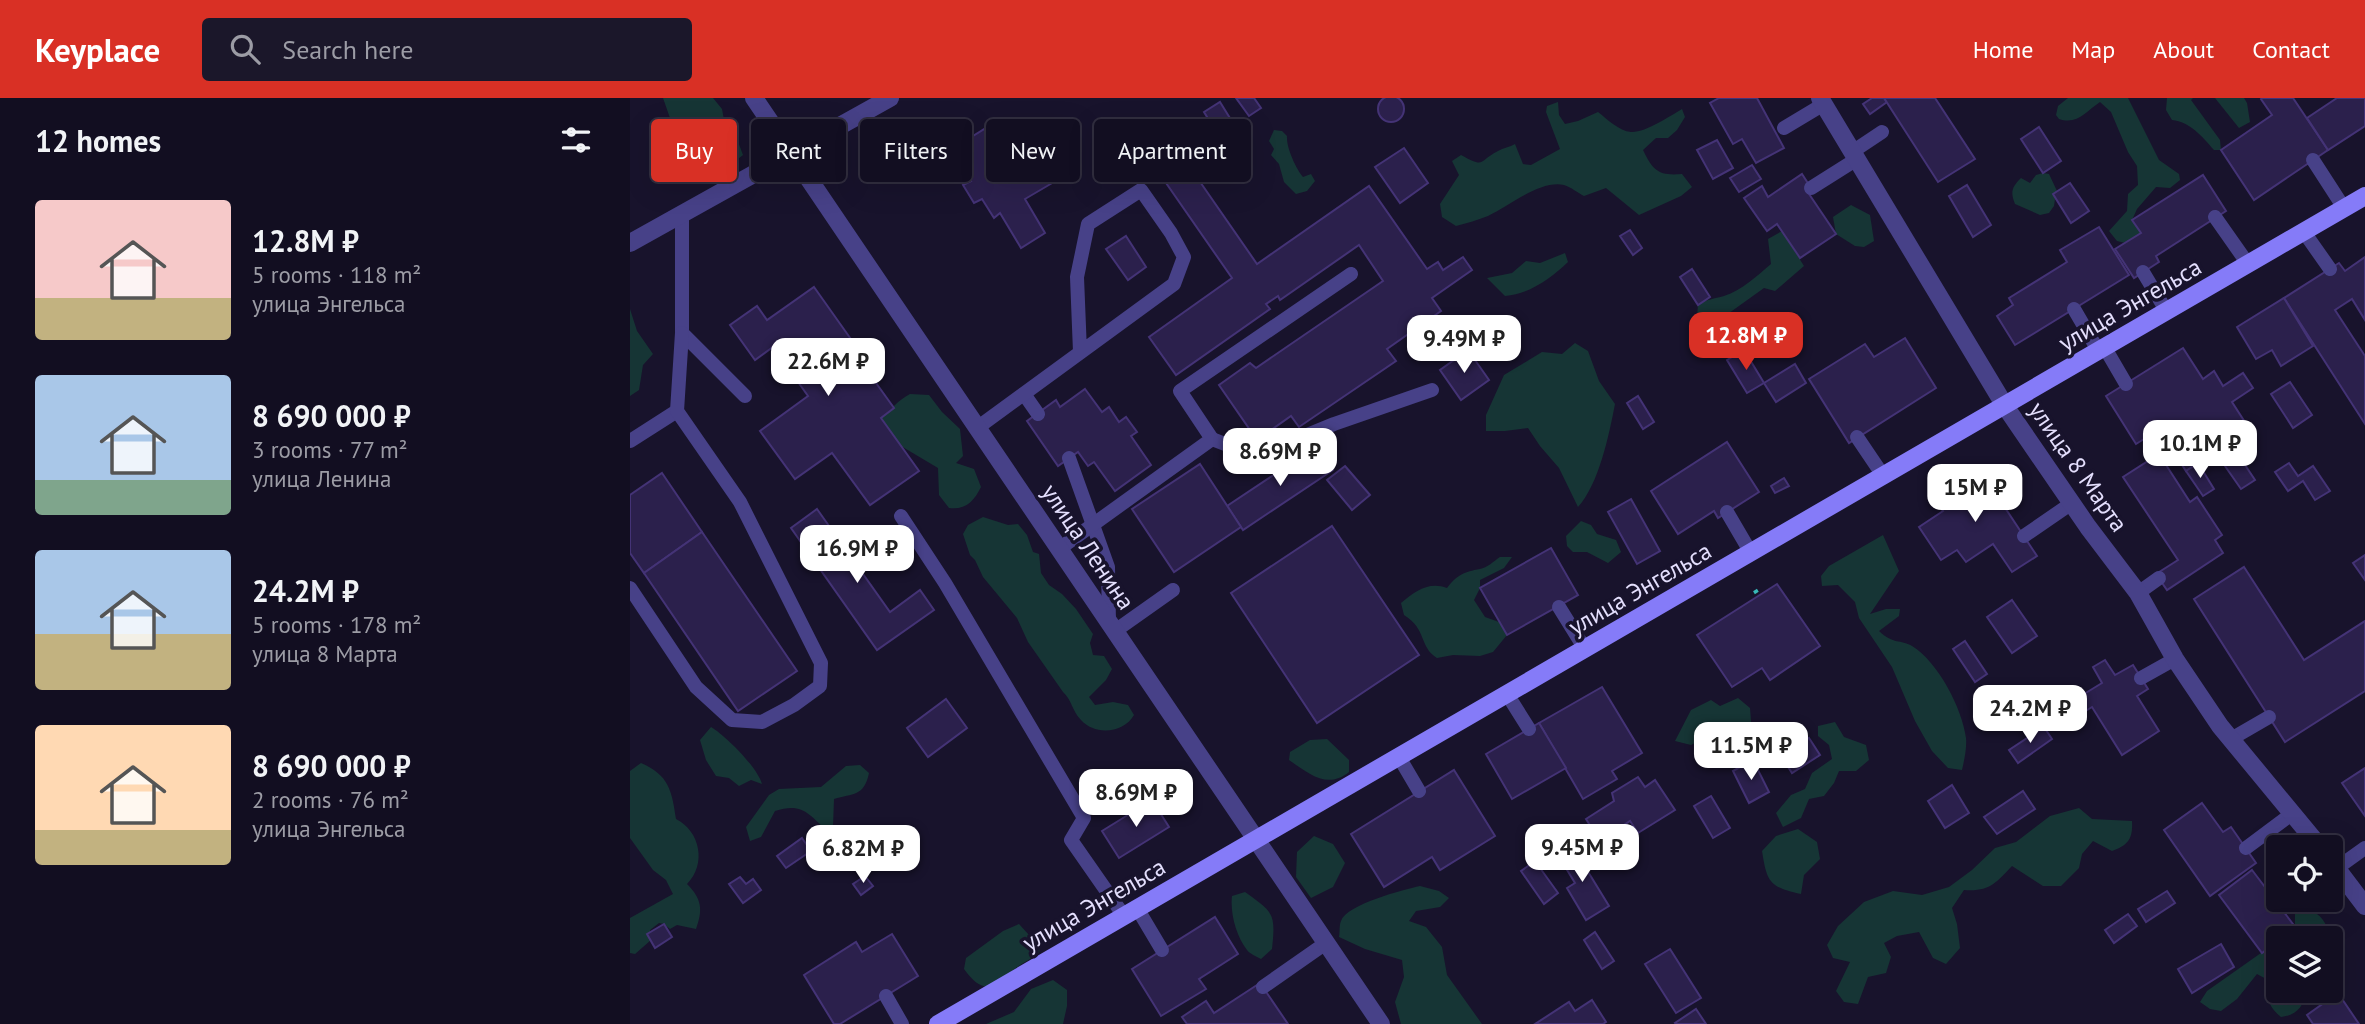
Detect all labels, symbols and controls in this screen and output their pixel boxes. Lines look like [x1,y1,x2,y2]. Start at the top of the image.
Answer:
search box [202,18,692,81]
text: Keyplace [35,28,160,71]
icon: search [226,30,264,68]
text: Search here [282,33,413,66]
text: Home [1973,34,2033,65]
text: Map [2071,34,2115,65]
text: About [2153,34,2214,65]
text: Contact [2252,34,2330,65]
chip: Buy [651,119,737,182]
chip: Rent [751,119,846,182]
chip: Filters [860,119,972,182]
chip: New [986,119,1080,182]
chip: Apartment [1094,119,1251,182]
text: 12 homes [35,121,161,160]
icon: filters [557,121,595,159]
text: 12.8M ₽ [252,221,359,260]
icon: home [91,228,175,312]
street label: улица Энгельса [2053,251,2207,358]
text: 5 rooms · 118 m² [252,260,421,289]
text: улица Энгельса [252,289,405,318]
pin: 12.8M ₽ [1681,313,1811,372]
pin: 9.49M ₽ [1399,316,1529,375]
text: 12.8M ₽ [1705,320,1787,349]
text: 9.49M ₽ [1423,323,1505,352]
pin: 22.6M ₽ [763,338,893,398]
text: 22.6M ₽ [787,346,869,375]
text: 8 690 000 ₽ [252,396,411,435]
street label: улица 8 Марта [2022,396,2135,538]
icon: home [91,403,175,487]
pin: 10.1M ₽ [2135,420,2265,480]
pin: 8.69M ₽ [1215,428,1345,488]
text: 10.1M ₽ [2159,428,2241,457]
text: 3 rooms · 77 m² [252,435,408,464]
text: 8.69M ₽ [1239,436,1321,465]
text: улица Ленина [252,464,391,493]
pin: 15M ₽ [1926,464,2024,524]
text: 15M ₽ [1943,472,2007,501]
street label: улица Ленина [1035,478,1142,616]
pin: 16.9M ₽ [792,526,922,585]
text: 16.9M ₽ [816,533,898,562]
street label: улица Энгельса [1563,535,1717,642]
text: 24.2M ₽ [252,571,359,610]
icon: home [91,578,175,662]
text: 5 rooms · 178 m² [252,610,421,639]
text: улица 8 Марта [252,639,398,668]
pin: 24.2M ₽ [1965,686,2095,745]
text: 24.2M ₽ [1989,693,2071,722]
pin: 11.5M ₽ [1686,722,1816,782]
text: 11.5M ₽ [1710,730,1792,759]
text: 8 690 000 ₽ [252,746,411,785]
icon: home [91,753,175,837]
pin: 8.69M ₽ [1071,770,1201,829]
text: 8.69M ₽ [1095,777,1177,806]
text: 2 rooms · 76 m² [252,785,409,814]
text: улица Энгельса [252,814,405,843]
pin: 9.45M ₽ [1517,824,1647,884]
pin: 6.82M ₽ [798,826,928,885]
text: 9.45M ₽ [1541,832,1623,861]
text: 6.82M ₽ [822,833,904,862]
map controls [2266,835,2343,1003]
button: locate [2266,835,2343,912]
street label: улица Энгельса [1017,851,1171,958]
button: layers [2266,926,2343,1003]

